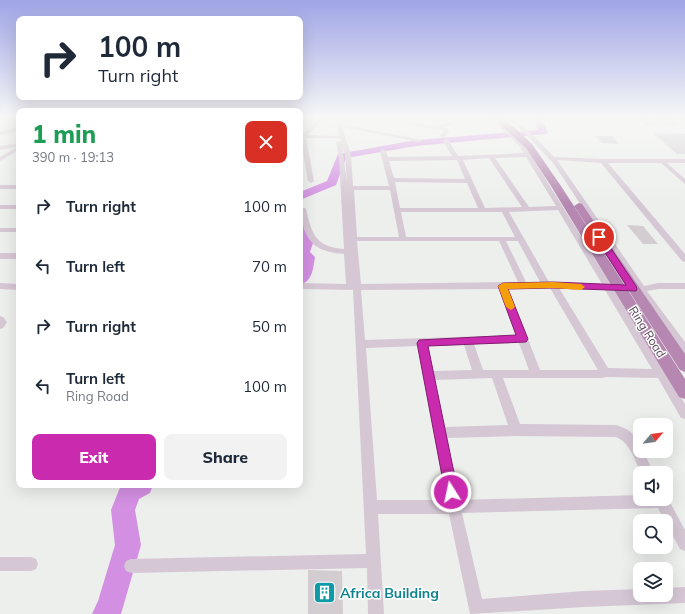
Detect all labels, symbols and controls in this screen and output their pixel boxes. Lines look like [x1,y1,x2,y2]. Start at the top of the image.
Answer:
text: 100 m [98,29,181,64]
icon: right [32,32,84,84]
text: Turn right [98,64,178,87]
text: 1 min [32,119,96,149]
button: close [245,121,287,163]
text: 390 m · 19:13 [32,149,114,165]
icon: right [32,195,54,217]
text: Turn right [66,197,136,216]
text: 100 m [243,197,287,216]
pin [582,220,616,254]
icon: arrive [588,226,610,248]
icon: left [32,255,54,277]
text: Turn left [66,257,125,276]
text: 70 m [252,257,287,276]
street label: Ring Road [626,303,669,360]
icon: right [32,315,54,337]
text: Turn right [66,317,136,336]
text: 50 m [252,317,287,336]
text: Turn left [66,369,125,388]
icon: left [32,375,54,397]
text: 100 m [243,377,287,396]
text: Ring Road [66,388,129,404]
north arrow [633,418,673,458]
map controls [633,418,673,602]
button: Exit [32,434,156,480]
button: Share [164,434,287,480]
button: sound [633,466,673,506]
position arrow [430,471,472,513]
button: search [633,514,673,554]
button: layers [633,562,673,602]
building icon: Africa Building [312,580,338,606]
place label: Africa Building [340,584,439,602]

